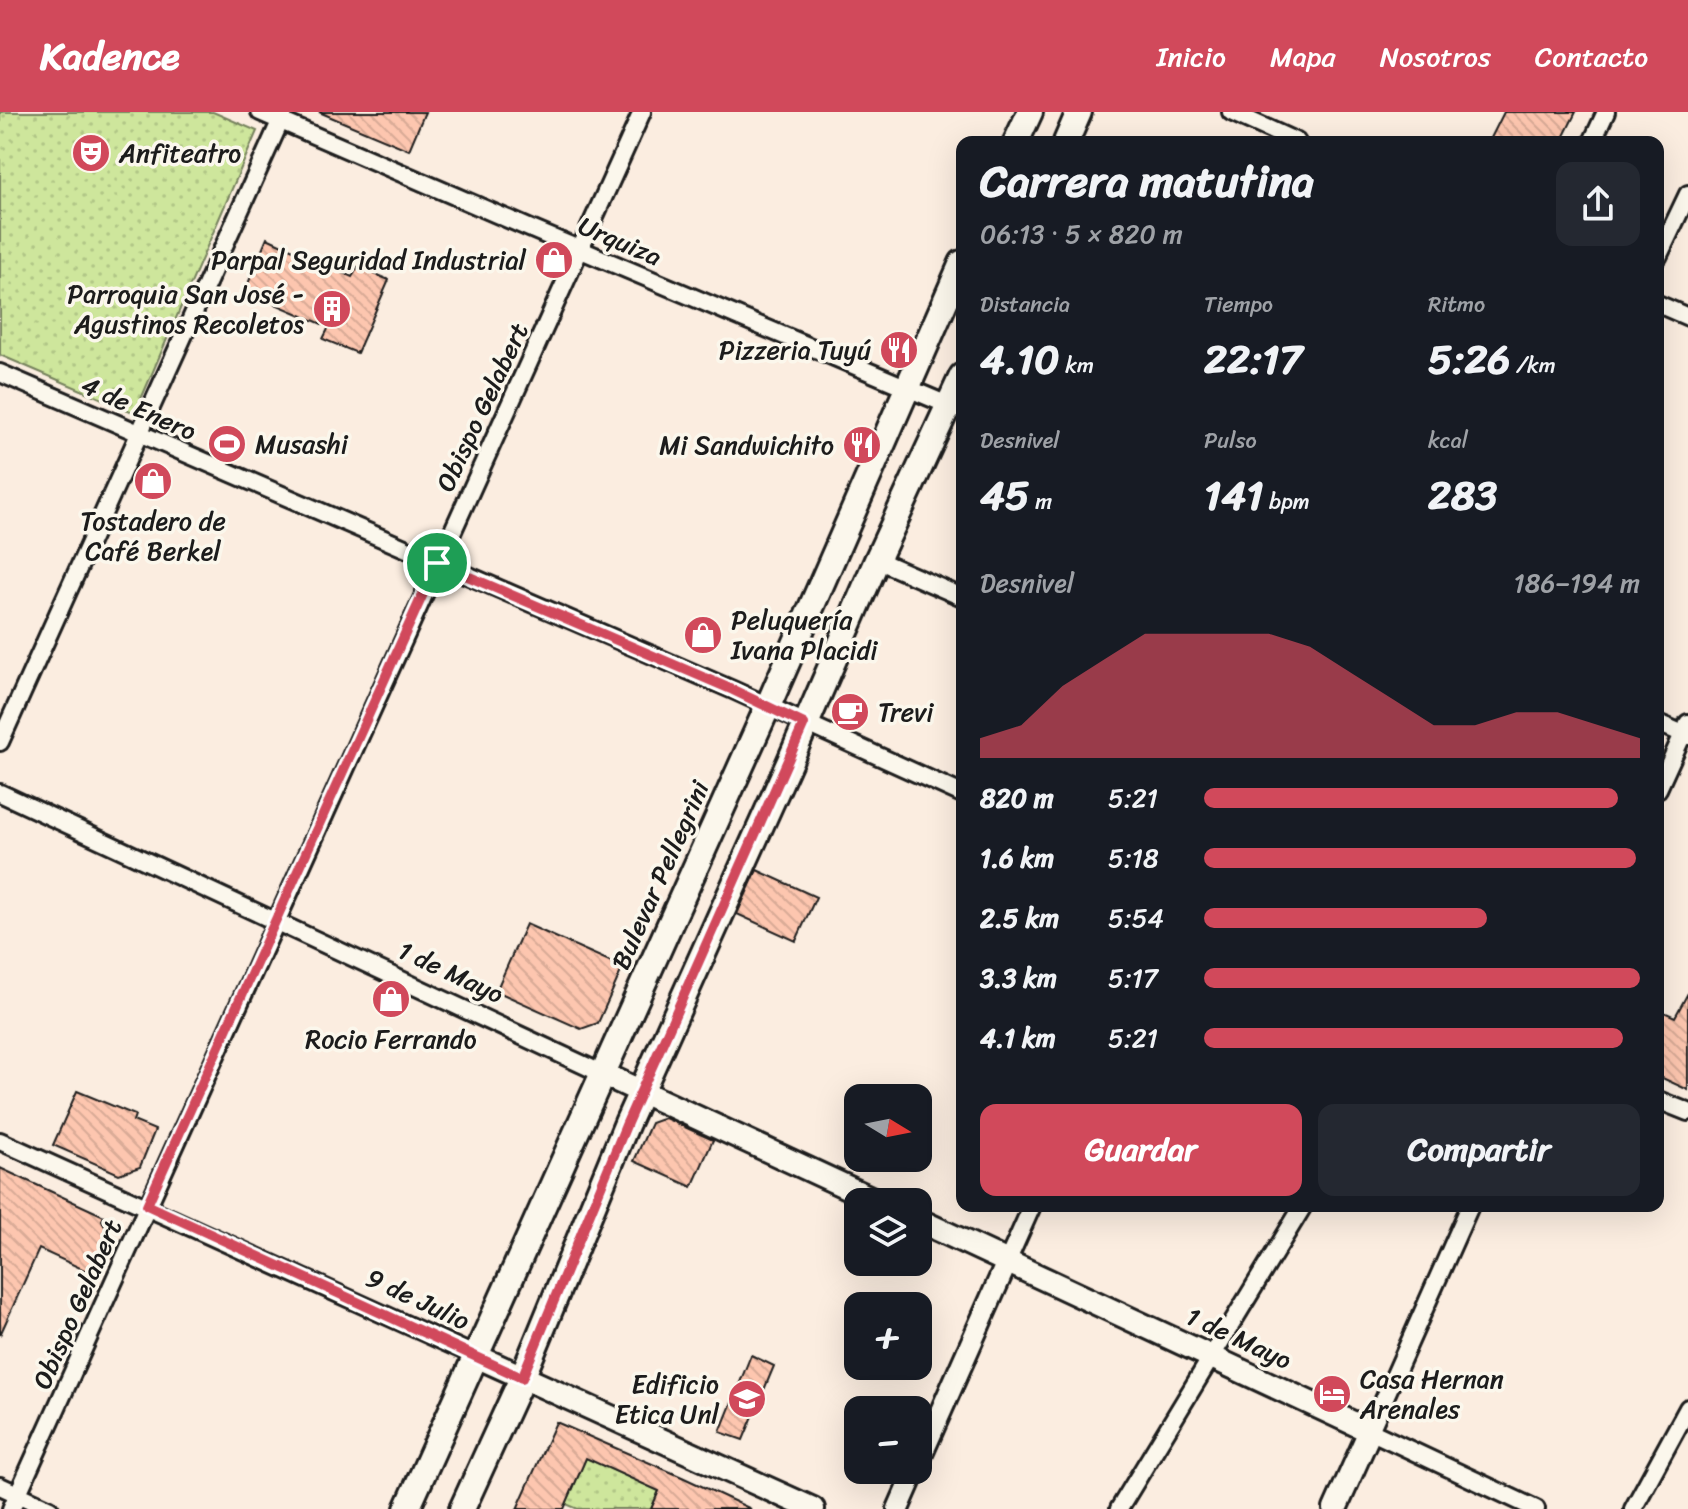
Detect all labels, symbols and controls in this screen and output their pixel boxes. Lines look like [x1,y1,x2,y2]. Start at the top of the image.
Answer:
text: Kadence [40,23,180,90]
text: Inicio [1156,32,1226,81]
text: Mapa [1270,32,1336,81]
text: Nosotros [1380,32,1491,81]
text: Contacto [1535,32,1648,81]
place label: Anfiteatro [118,130,241,176]
theatre icon: Anfiteatro [70,132,112,174]
text: Carrera matutina [980,142,1314,220]
button: share [1556,162,1640,246]
street label: Urquiza [571,203,669,279]
text: 06:13 · 5 × 820 m [980,211,1183,257]
place label: Parpal Seguridad Industrial [211,237,527,283]
shop icon: Parpal Seguridad Industrial [533,239,575,281]
place label: Parroquia San José - Agustinos Recoletos [67,271,304,347]
text: Distancia [980,285,1070,324]
text: Tiempo [1204,285,1273,324]
text: Ritmo [1428,285,1485,324]
building icon: Parroquia San José - Agustinos Recoletos [311,288,353,330]
street label: Obispo Gelabert [423,315,541,499]
text: 4.10 [980,324,1060,395]
text: 22:17 [1204,324,1302,395]
text: 5:26 [1428,324,1510,395]
place label: Pizzeria Tuyú [719,327,871,373]
restaurant icon: Pizzeria Tuyú [878,329,920,371]
text: km [1060,346,1094,385]
text: /km [1510,346,1556,385]
street label: 4 de Enero [74,362,204,454]
place label: Musashi [255,421,349,467]
text: Desnivel [980,421,1060,460]
text: Pulso [1204,421,1257,460]
text: kcal [1428,421,1468,460]
place label: Mi Sandwichito [659,422,834,468]
sports icon: Musashi [206,423,248,465]
restaurant icon: Mi Sandwichito [841,424,883,466]
shop icon: Tostadero de Café Berkel [132,460,174,502]
text: 45 [980,460,1029,531]
text: 141 [1204,460,1263,531]
text: 283 [1428,460,1497,531]
text: m [1029,482,1052,521]
text: bpm [1263,482,1310,521]
place label: Tostadero de Café Berkel [80,498,226,574]
pin [403,529,471,597]
icon: arrive [415,541,459,585]
text: Desnivel [980,560,1074,606]
text: 186–194 m [1514,560,1640,606]
place label: Peluquería Ivana Placidi [730,597,878,673]
shop icon: Peluquería Ivana Placidi [682,614,724,656]
place label: Trevi [878,689,934,735]
cafe icon: Trevi [829,691,871,733]
street label: Bulevar Pellegrini [598,772,723,977]
text: 820 m [980,775,1054,821]
text: 5:21 [1108,775,1158,821]
text: 1.6 km [980,835,1054,881]
text: 5:18 [1108,835,1159,881]
text: 2.5 km [980,895,1059,941]
text: 5:54 [1108,895,1164,941]
street label: 1 de Mayo [390,927,512,1017]
text: 3.3 km [980,955,1057,1001]
text: 5:17 [1108,955,1158,1001]
shop icon: Rocio Ferrando [370,978,412,1020]
text: 4.1 km [980,1015,1056,1061]
text: 5:21 [1108,1015,1158,1061]
place label: Rocio Ferrando [305,1016,477,1062]
north arrow [844,1084,932,1172]
map controls [844,1084,932,1484]
button: Guardar [980,1104,1302,1196]
button: Compartir [1318,1104,1640,1196]
button: layers [844,1188,932,1276]
street label: Obispo Gelabert [19,1211,135,1397]
street label: 9 de Julio [358,1255,478,1343]
button: + [844,1292,932,1380]
street label: 1 de Mayo [1178,1293,1300,1383]
place label: Casa Hernan Arenales [1359,1356,1504,1432]
place label: Edificio Etica Unl [615,1361,720,1437]
hotel icon: Casa Hernan Arenales [1311,1373,1353,1415]
school or university icon: Edificio Etica Unl [726,1378,768,1420]
button: − [844,1396,932,1484]

